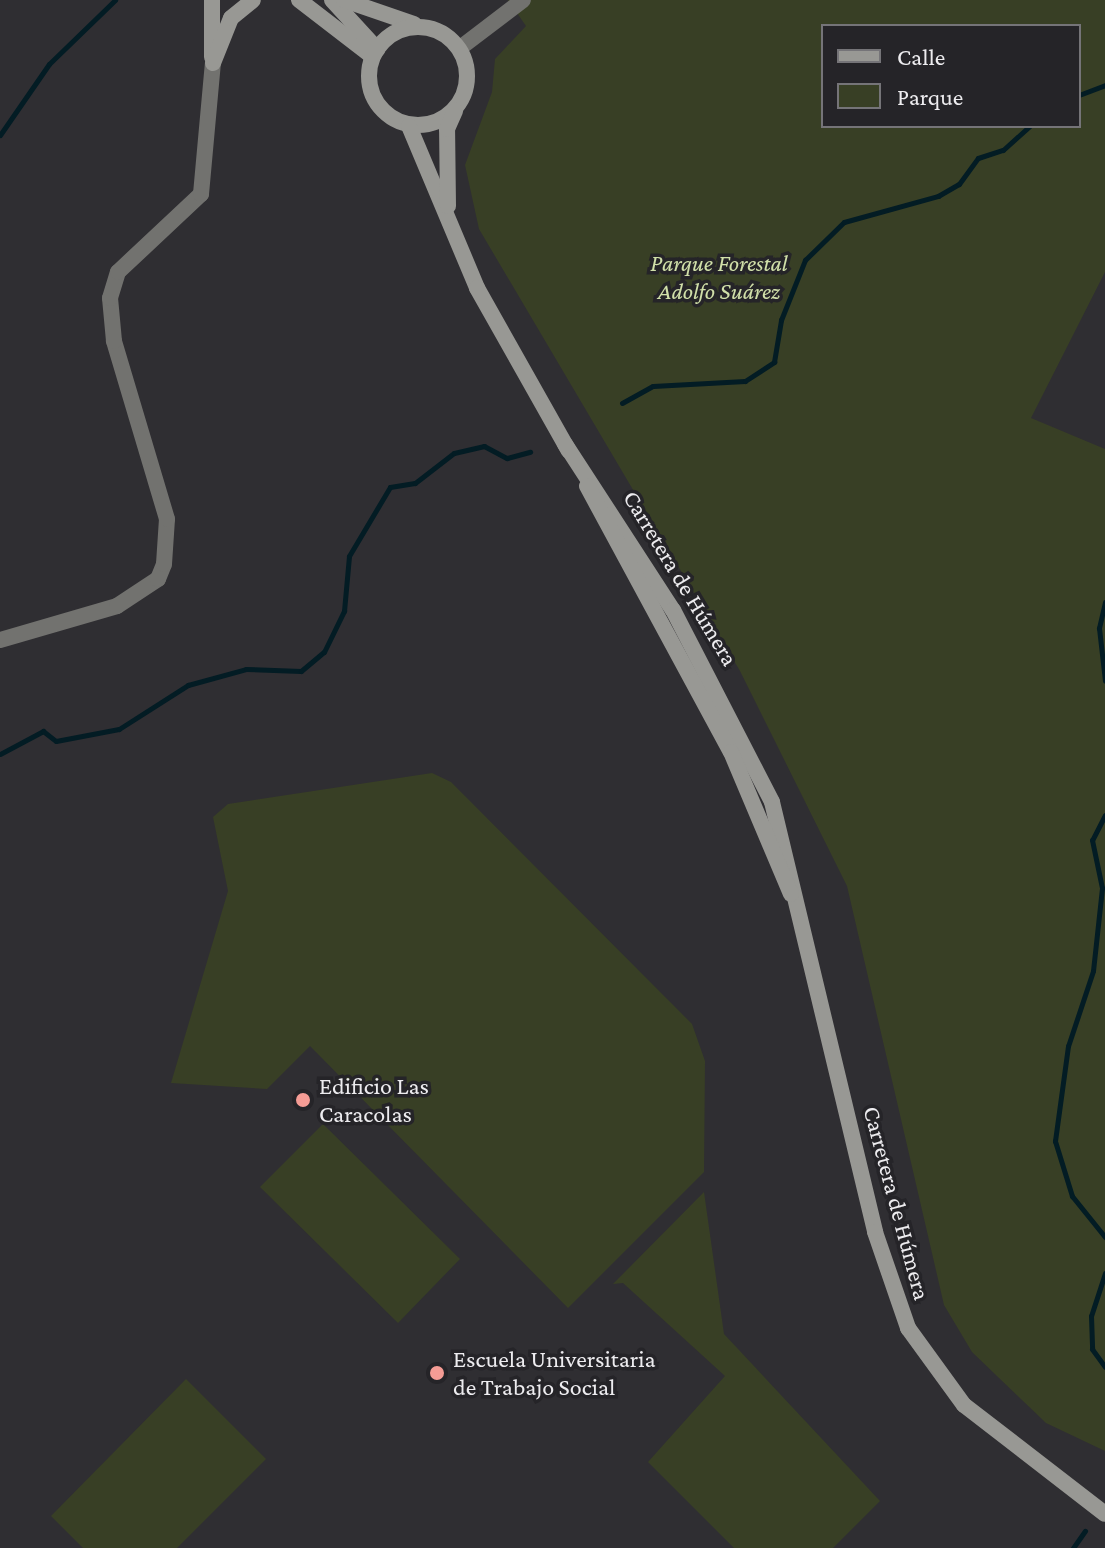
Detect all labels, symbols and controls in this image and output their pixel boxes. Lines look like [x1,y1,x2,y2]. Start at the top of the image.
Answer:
legend [821,24,1081,128]
text: Calle [897,43,945,70]
text: Parque [897,83,963,110]
park label: Parque Forestal Adolfo Suárez [650,249,788,305]
street label: Carretera de Húmera [617,485,745,671]
place label: Edificio Las Caracolas [319,1072,429,1128]
marker: Edificio Las Caracolas [294,1091,312,1109]
street label: Carretera de Húmera [857,1103,937,1303]
place label: Escuela Universitaria de Trabajo Social [453,1345,656,1401]
marker: Escuela Universitaria de Trabajo Social [428,1364,446,1382]

